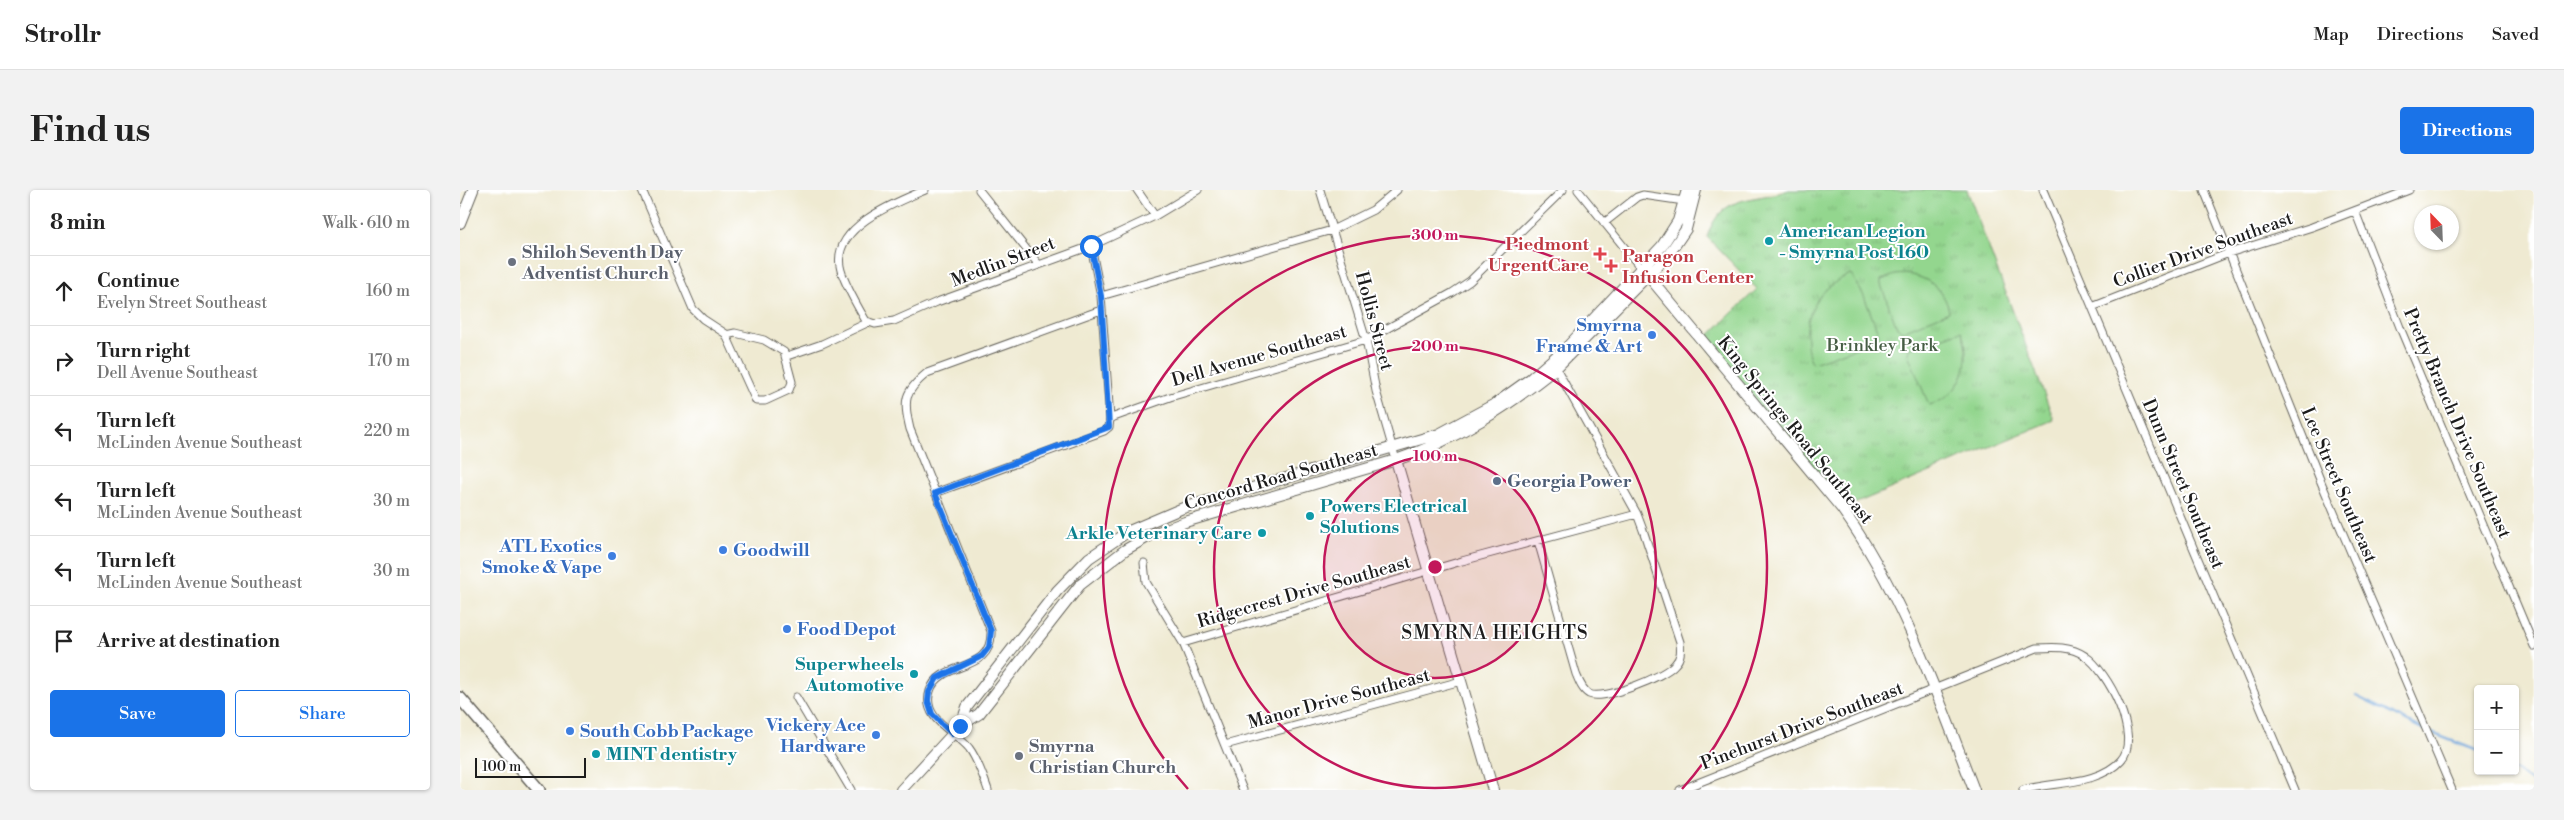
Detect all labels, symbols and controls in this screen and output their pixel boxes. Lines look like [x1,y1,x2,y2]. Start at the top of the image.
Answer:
text: Strollr [25,20,101,50]
text: Map [2313,23,2349,46]
text: Directions [2377,23,2464,46]
text: Saved [2492,23,2539,46]
button: Directions [2400,107,2534,154]
text: Find us [30,109,150,152]
north arrow [2414,205,2459,250]
street label: Collier Drive Southeast [2110,207,2297,293]
text: 8 min [50,210,105,236]
text: Walk · 610 m [323,213,410,233]
place label: American Legion - Smyrna Post 160 [1778,220,1929,264]
text: 300 m [1412,226,1459,245]
street label: Medlin Street [948,231,1059,292]
place label: Piedmont UrgentCare [1488,233,1590,277]
route start [1080,235,1103,258]
marker: American Legion - Smyrna Post 160 [1763,235,1775,247]
place label: Shiloh Seventh Day Adventist Church [521,241,684,285]
place label: Paragon Infusion Center [1622,245,1754,289]
marker: Piedmont UrgentCare [1593,247,1607,261]
marker: Shiloh Seventh Day Adventist Church [506,256,518,268]
marker: Paragon Infusion Center [1604,259,1618,273]
text: Continue [97,269,180,293]
street label: Hollis Street [1350,269,1398,374]
icon: ahead [50,277,78,305]
text: 160 m [366,281,410,301]
text: Evelyn Street Southeast [97,293,267,313]
street label: Pretty Branch Drive Southeast [2398,304,2516,542]
place label: Smyrna Frame & Art [1536,314,1643,358]
street label: Dell Avenue Southeast [1169,320,1350,392]
marker: Smyrna Frame & Art [1646,329,1658,341]
street label: King Springs Road Southeast [1712,331,1878,529]
park label: Brinkley Park [1825,334,1939,357]
text: 200 m [1411,337,1459,356]
text: Turn right [97,339,190,363]
icon: right [50,347,78,375]
text: 170 m [368,351,410,371]
text: Dell Avenue Southeast [97,363,258,383]
street label: Dunn Street Southeast [2137,395,2230,573]
street label: Lee Street Southeast [2296,404,2382,567]
text: Turn left [97,409,176,433]
icon: left [50,417,78,445]
text: 220 m [364,421,410,441]
text: McLinden Avenue Southeast [97,433,302,453]
street label: Concord Road Southeast [1182,438,1381,516]
text: 100 m [1413,447,1458,466]
place label: Georgia Power [1507,470,1632,493]
marker: Georgia Power [1491,475,1503,487]
text: Turn left [97,479,176,503]
icon: left [50,487,78,515]
text: 30 m [373,491,410,511]
place label: Powers Electrical Solutions [1320,495,1467,539]
text: McLinden Avenue Southeast [97,503,302,523]
marker: Powers Electrical Solutions [1304,510,1316,522]
place label: Arkle Veterinary Care [1065,522,1252,545]
marker: Arkle Veterinary Care [1256,527,1268,539]
place label: ATL Exotics Smoke & Vape [482,535,602,579]
place label: Goodwill [733,539,810,562]
marker: Goodwill [717,544,729,556]
text: Turn left [97,549,176,573]
marker: ATL Exotics Smoke & Vape [606,550,618,562]
street label: Ridgecrest Drive Southeast [1195,550,1414,633]
icon: left [50,557,78,585]
centre of rings [1426,558,1444,576]
text: 30 m [373,561,410,581]
text: McLinden Avenue Southeast [97,573,302,593]
place label: Food Depot [797,618,897,641]
district label: SMYRNA HEIGHTS [1401,621,1589,645]
marker: Food Depot [781,623,793,635]
icon: arrive [50,627,78,655]
text: Arrive at destination [97,629,280,653]
place label: Superwheels Automotive [795,653,904,697]
street label: Manor Drive Southeast [1245,663,1433,734]
marker: Superwheels Automotive [908,668,920,680]
street label: Pinehurst Drive Southeast [1697,676,1907,775]
map controls [2474,685,2519,775]
button: + [2474,685,2519,730]
button: Save [50,690,225,737]
button: Share [235,690,410,737]
place label: Vickery Ace Hardware [765,714,866,758]
route end [949,715,972,738]
place label: South Cobb Package [580,720,754,743]
marker: South Cobb Package [564,725,576,737]
marker: Vickery Ace Hardware [870,729,882,741]
button: − [2474,730,2519,775]
place label: Smyrna Christian Church [1029,735,1176,779]
place label: MINT dentistry [606,743,738,766]
marker: MINT dentistry [590,748,602,760]
marker: Smyrna Christian Church [1013,750,1025,762]
scale bar [475,755,586,778]
text: 100 m [482,758,521,776]

